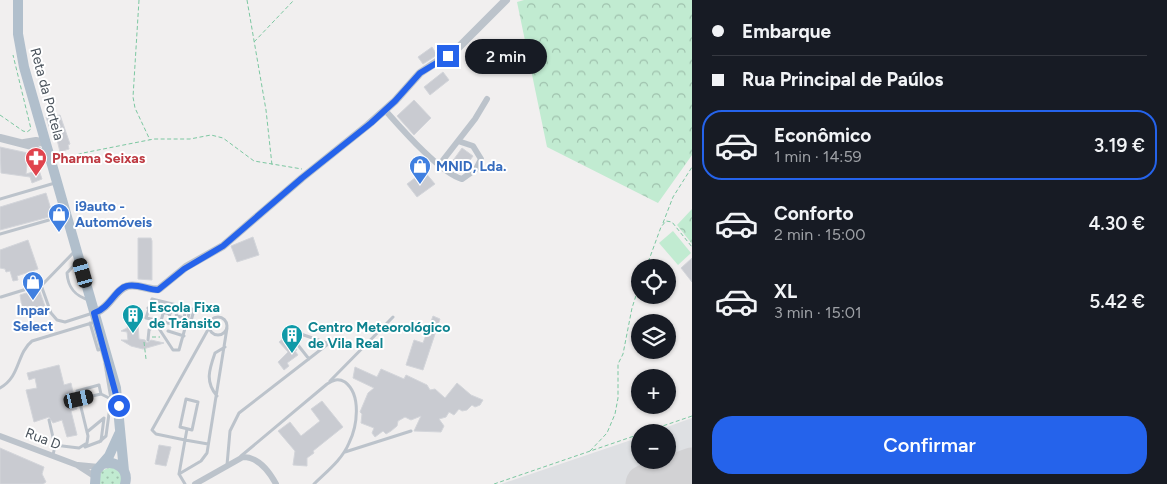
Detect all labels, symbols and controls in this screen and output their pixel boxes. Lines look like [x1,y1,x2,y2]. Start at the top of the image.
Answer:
text: Embarque [742,20,831,43]
callout: 2 min [466,38,548,74]
route end [437,45,459,67]
street label: Reta da Portela [26,46,68,142]
text: 2 min [486,47,526,66]
text: Rua Principal de Paúlos [742,68,943,91]
icon: car [714,123,759,168]
text: Econômico [774,124,871,147]
text: 3.19 € [1094,134,1145,157]
pharmacy icon: Pharma Seixas [24,146,48,177]
text: 1 min · 14:59 [774,147,862,166]
place label: Pharma Seixas [52,150,146,167]
shop icon: MNID, Lda. [408,154,432,185]
place label: MNID, Lda. [436,158,506,175]
place label: i9auto - Automóveis [75,198,153,231]
icon: car [714,201,759,246]
shop icon: i9auto - Automóveis [47,202,71,233]
text: Conforto [774,202,854,225]
text: 4.30 € [1088,212,1145,235]
text: 2 min · 15:00 [774,225,866,244]
car [71,257,94,289]
map controls [631,259,676,469]
button: locate [631,259,676,304]
shop icon: Inpar Select [21,270,45,301]
icon: car [714,279,759,324]
text: XL [774,280,797,303]
text: 5.42 € [1089,290,1145,313]
place label: Escola Fixa de Trânsito [149,299,221,332]
place label: Inpar Select [13,302,54,335]
building icon: Escola Fixa de Trânsito [121,303,145,334]
text: 3 min · 15:01 [774,303,862,322]
button: layers [631,314,676,359]
place label: Centro Meteorológico de Vila Real [308,319,450,352]
building icon: Centro Meteorológico de Vila Real [280,323,304,354]
button: + [631,369,676,414]
car [62,388,95,410]
route start [108,395,130,417]
button: Confirmar [712,416,1147,474]
street label: Rua D [23,424,63,454]
button: − [631,424,676,469]

